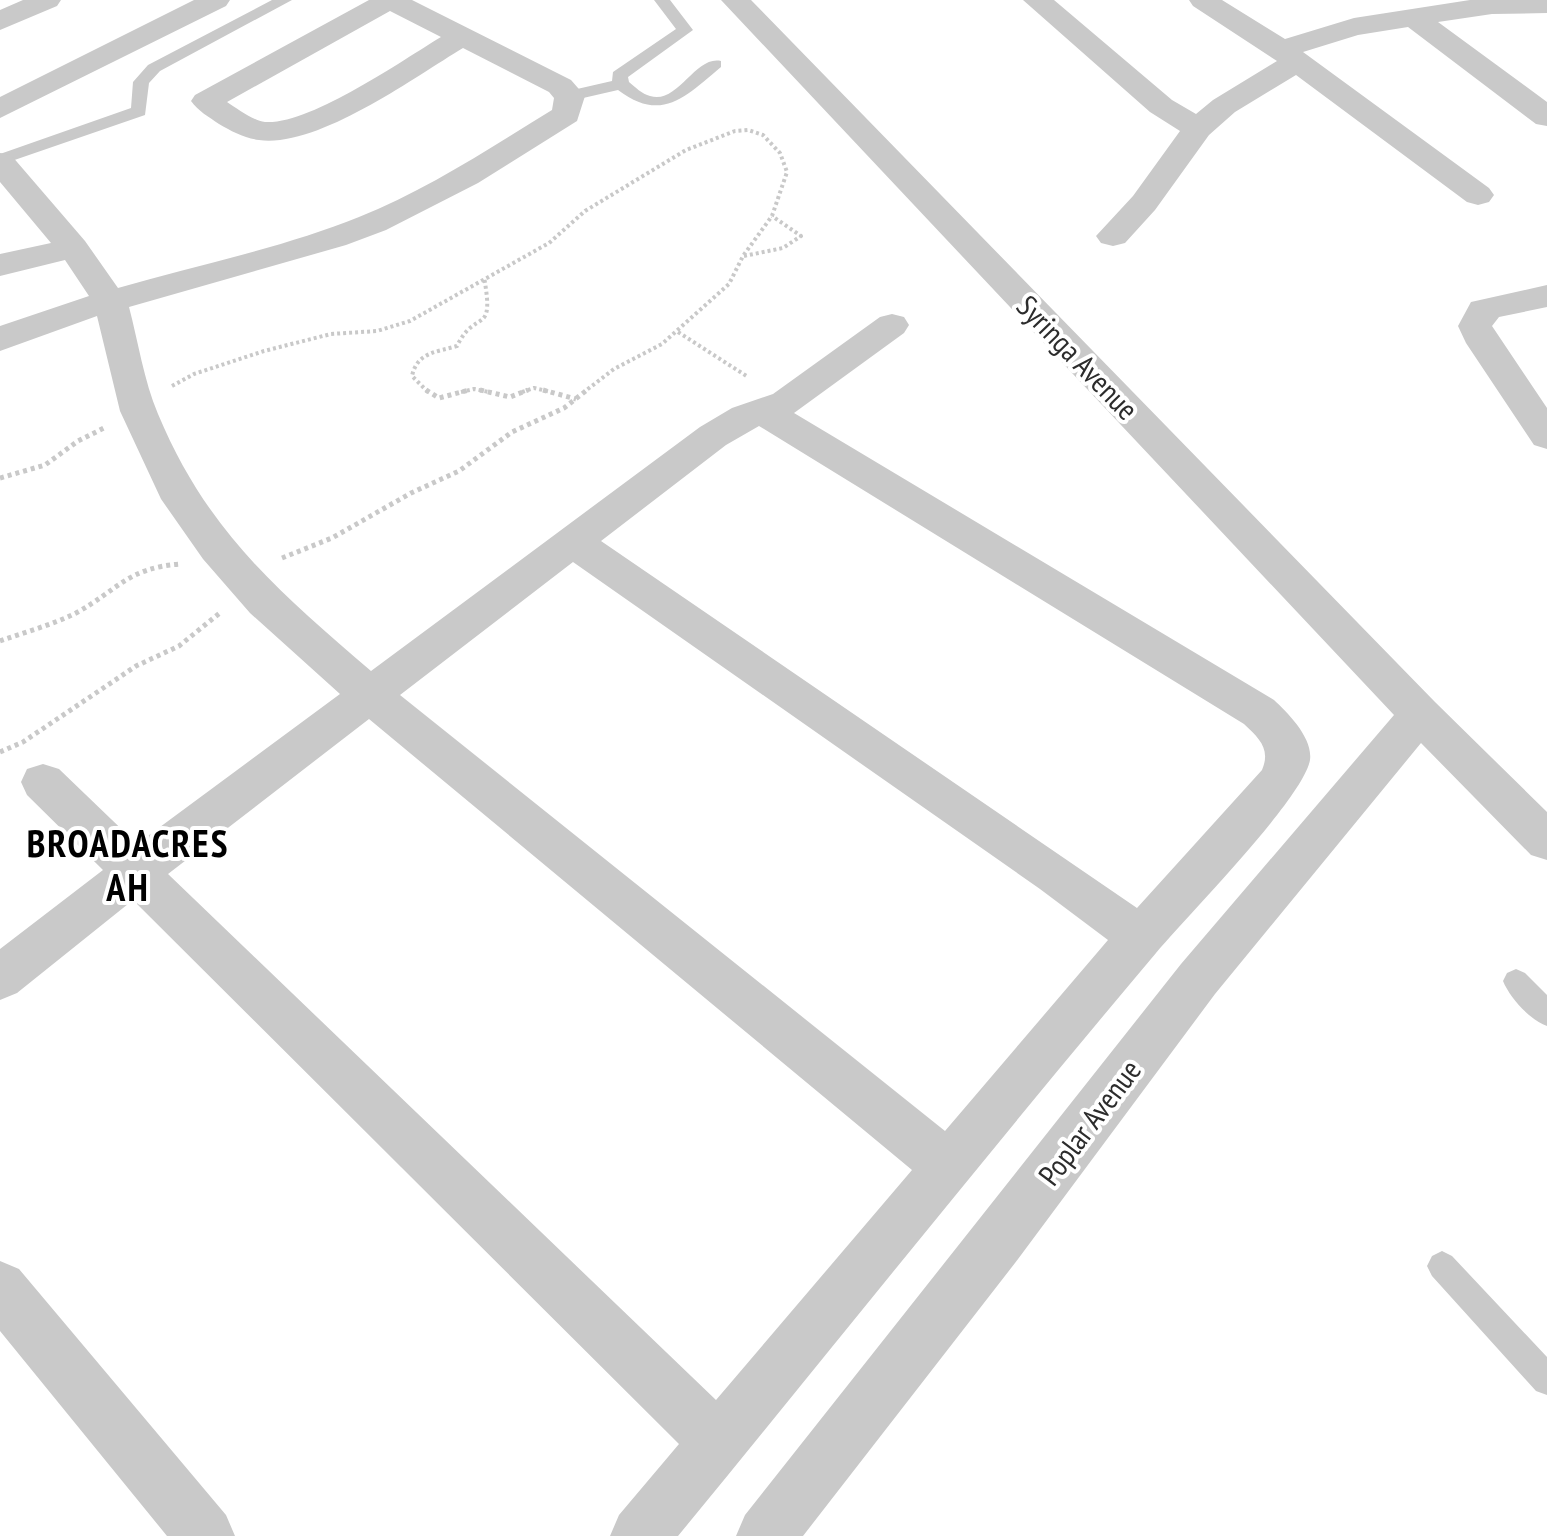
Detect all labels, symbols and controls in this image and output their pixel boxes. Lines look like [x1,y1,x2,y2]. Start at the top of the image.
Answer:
street label: Syringa Avenue [1009,286,1147,428]
district label: BROADACRES AH [27,818,229,911]
street label: Poplar Avenue [1029,1051,1149,1193]

